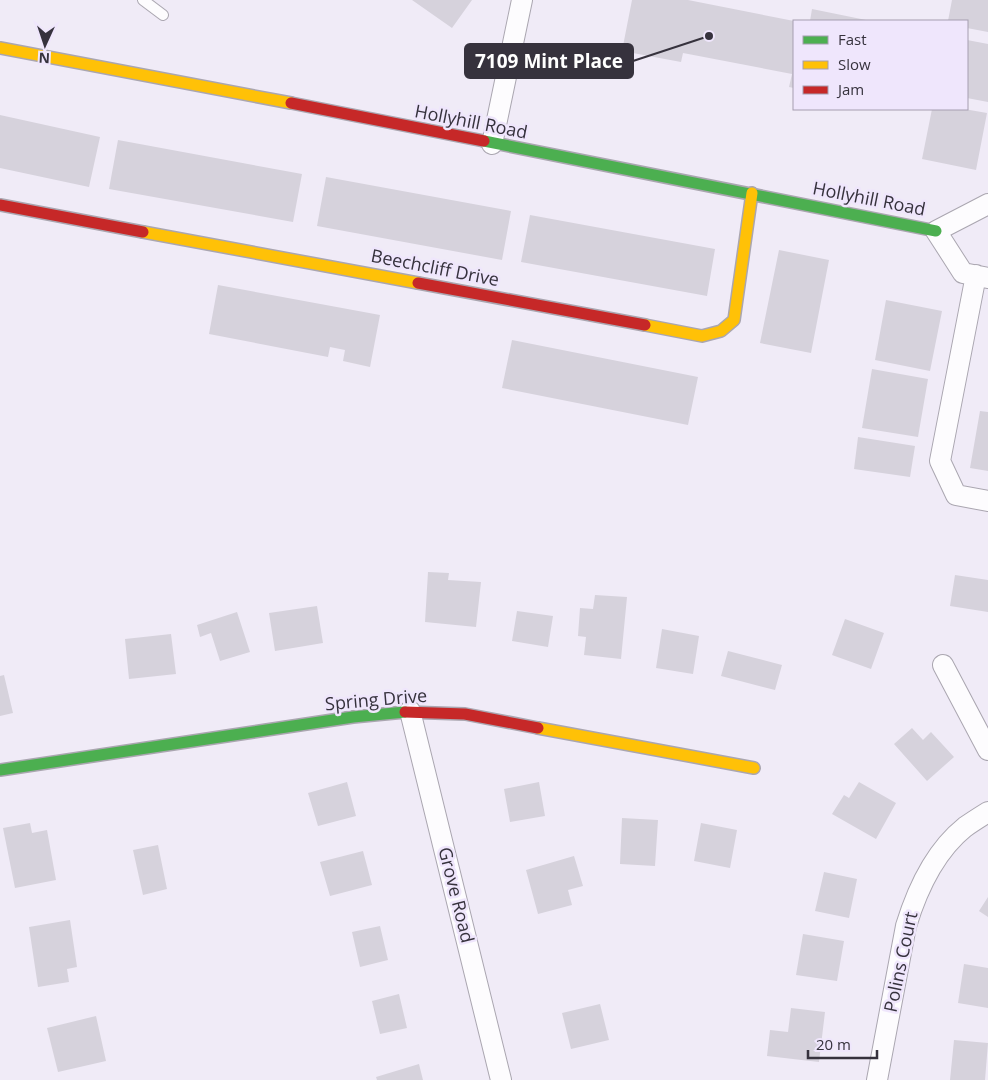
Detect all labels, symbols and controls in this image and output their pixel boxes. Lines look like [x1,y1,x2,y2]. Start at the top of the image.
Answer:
north arrow [20,20,70,70]
legend [793,20,968,110]
text: Fast [838,29,867,49]
callout: 7109 Mint Place [465,44,633,78]
text: 7109 Mint Place [475,48,623,74]
text: N [38,49,50,68]
text: Slow [838,54,871,74]
text: Jam [836,79,864,99]
street label: Hollyhill Road [413,98,530,144]
street label: Hollyhill Road [811,175,928,221]
street label: Beechcliff Drive [369,243,501,291]
street label: Spring Drive [324,683,428,715]
street label: Grove Road [433,844,480,945]
street label: Polins Court [878,909,922,1014]
scale bar [808,1028,877,1060]
text: 20 m [816,1034,851,1054]

